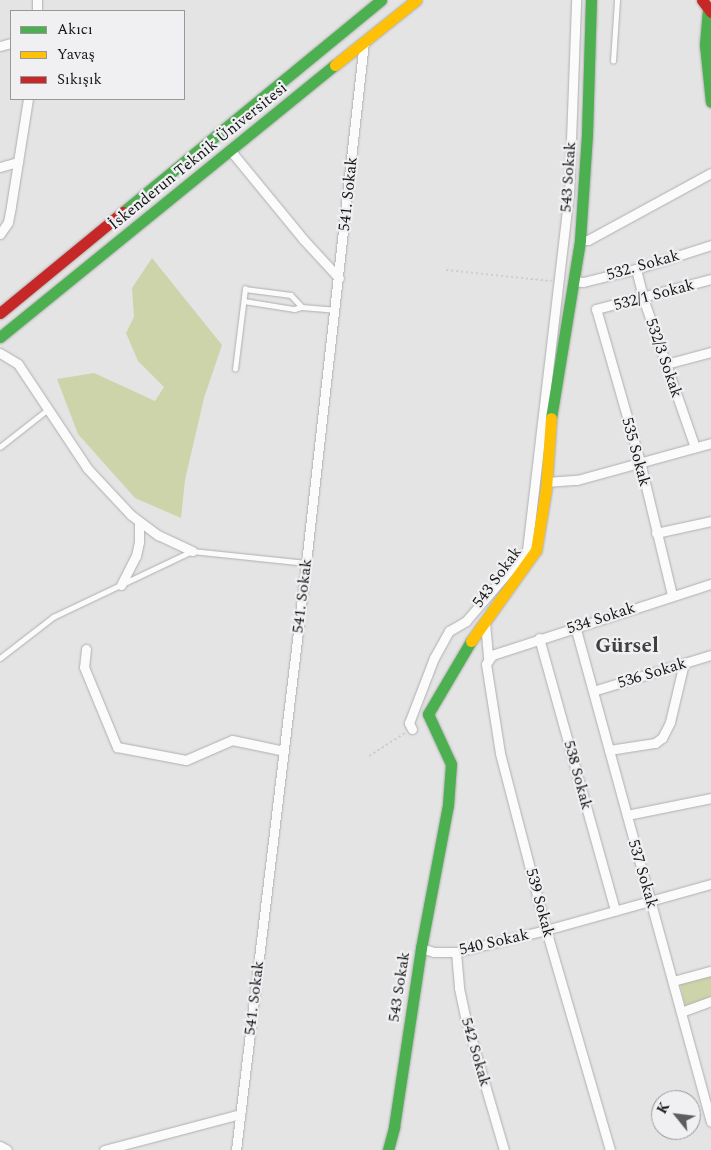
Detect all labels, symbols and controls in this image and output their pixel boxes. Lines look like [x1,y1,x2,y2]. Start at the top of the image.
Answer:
legend [10,10,185,100]
text: Akıcı [57,18,93,41]
text: Yavaş [57,43,95,66]
text: Sıkışık [57,68,102,91]
street label: İskenderun Teknik Üniversitesi [105,78,291,234]
street label: 543 Sokak [556,141,580,213]
street label: 541. Sokak [335,156,361,232]
street label: 532. Sokak [604,245,682,285]
street label: 532/1 Sokak [612,275,696,315]
street label: 532/3 Sokak [641,316,687,400]
street label: 535 Sokak [618,415,654,489]
street label: 543 Sokak [468,543,526,611]
street label: 541. Sokak [288,558,316,634]
street label: 534 Sokak [564,598,638,638]
district label: Gürsel [595,633,659,659]
street label: 536 Sokak [615,653,689,693]
street label: 538 Sokak [560,738,596,812]
street label: 537 Sokak [624,837,662,911]
street label: 539 Sokak [522,866,558,940]
street label: 540 Sokak [457,925,531,959]
street label: 543 Sokak [384,951,414,1023]
street label: 541. Sokak [240,960,268,1036]
street label: 542 Sokak [457,1015,495,1089]
north arrow [651,1090,701,1140]
text: K [652,1098,675,1118]

